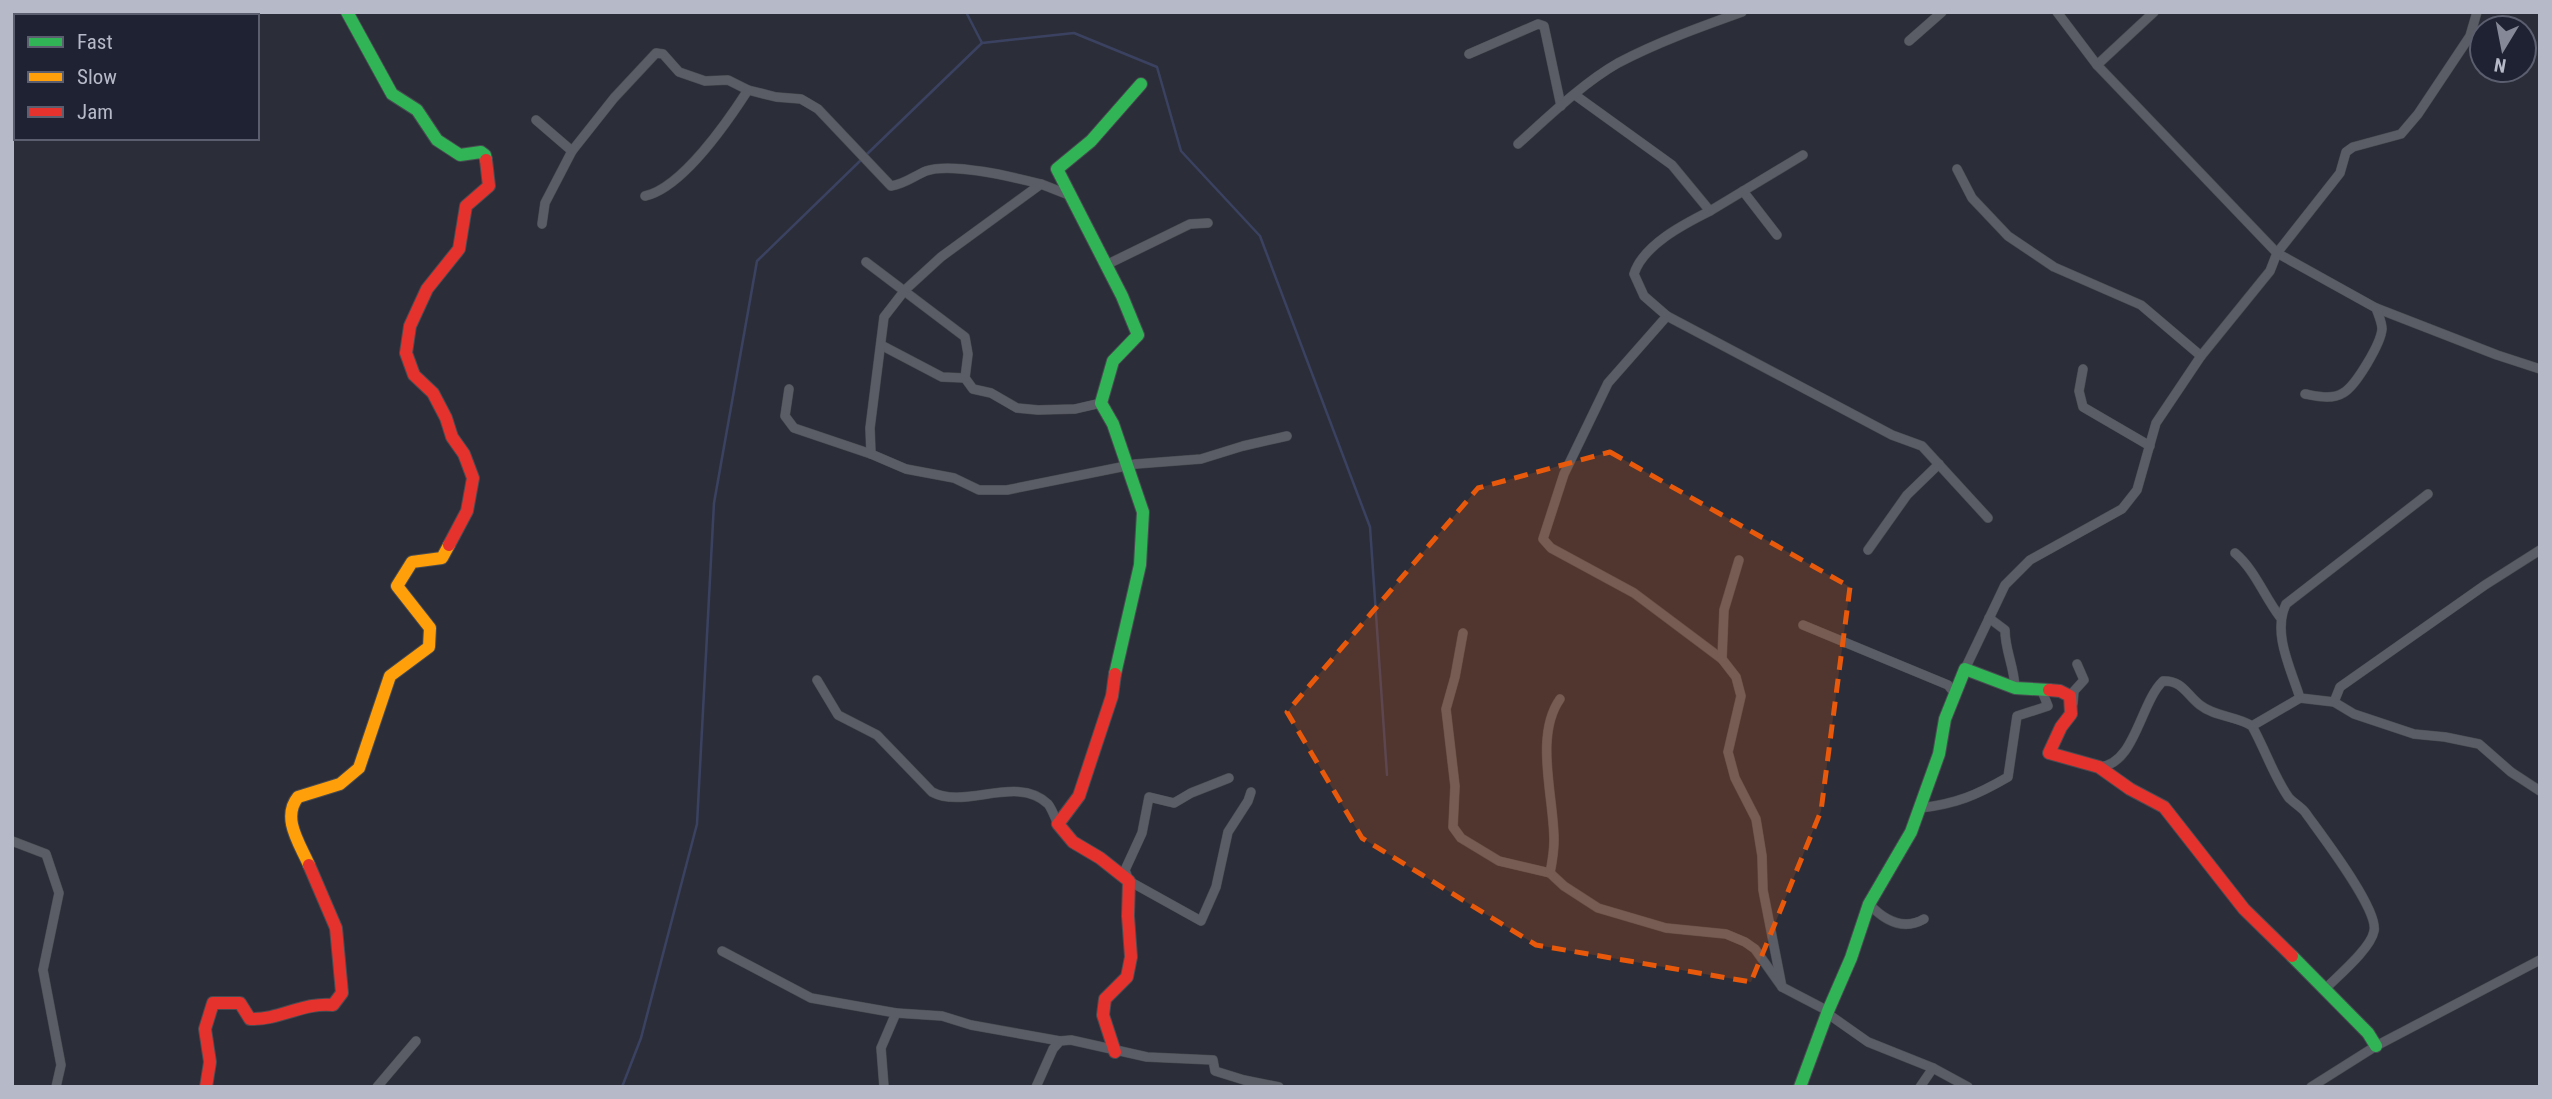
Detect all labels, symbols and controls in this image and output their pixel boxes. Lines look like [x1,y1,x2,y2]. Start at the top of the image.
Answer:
legend [14,14,259,140]
north arrow [2468,14,2538,84]
text: Fast [77,30,113,54]
text: N [2492,53,2508,78]
text: Slow [77,65,117,89]
text: Jam [77,100,113,124]

